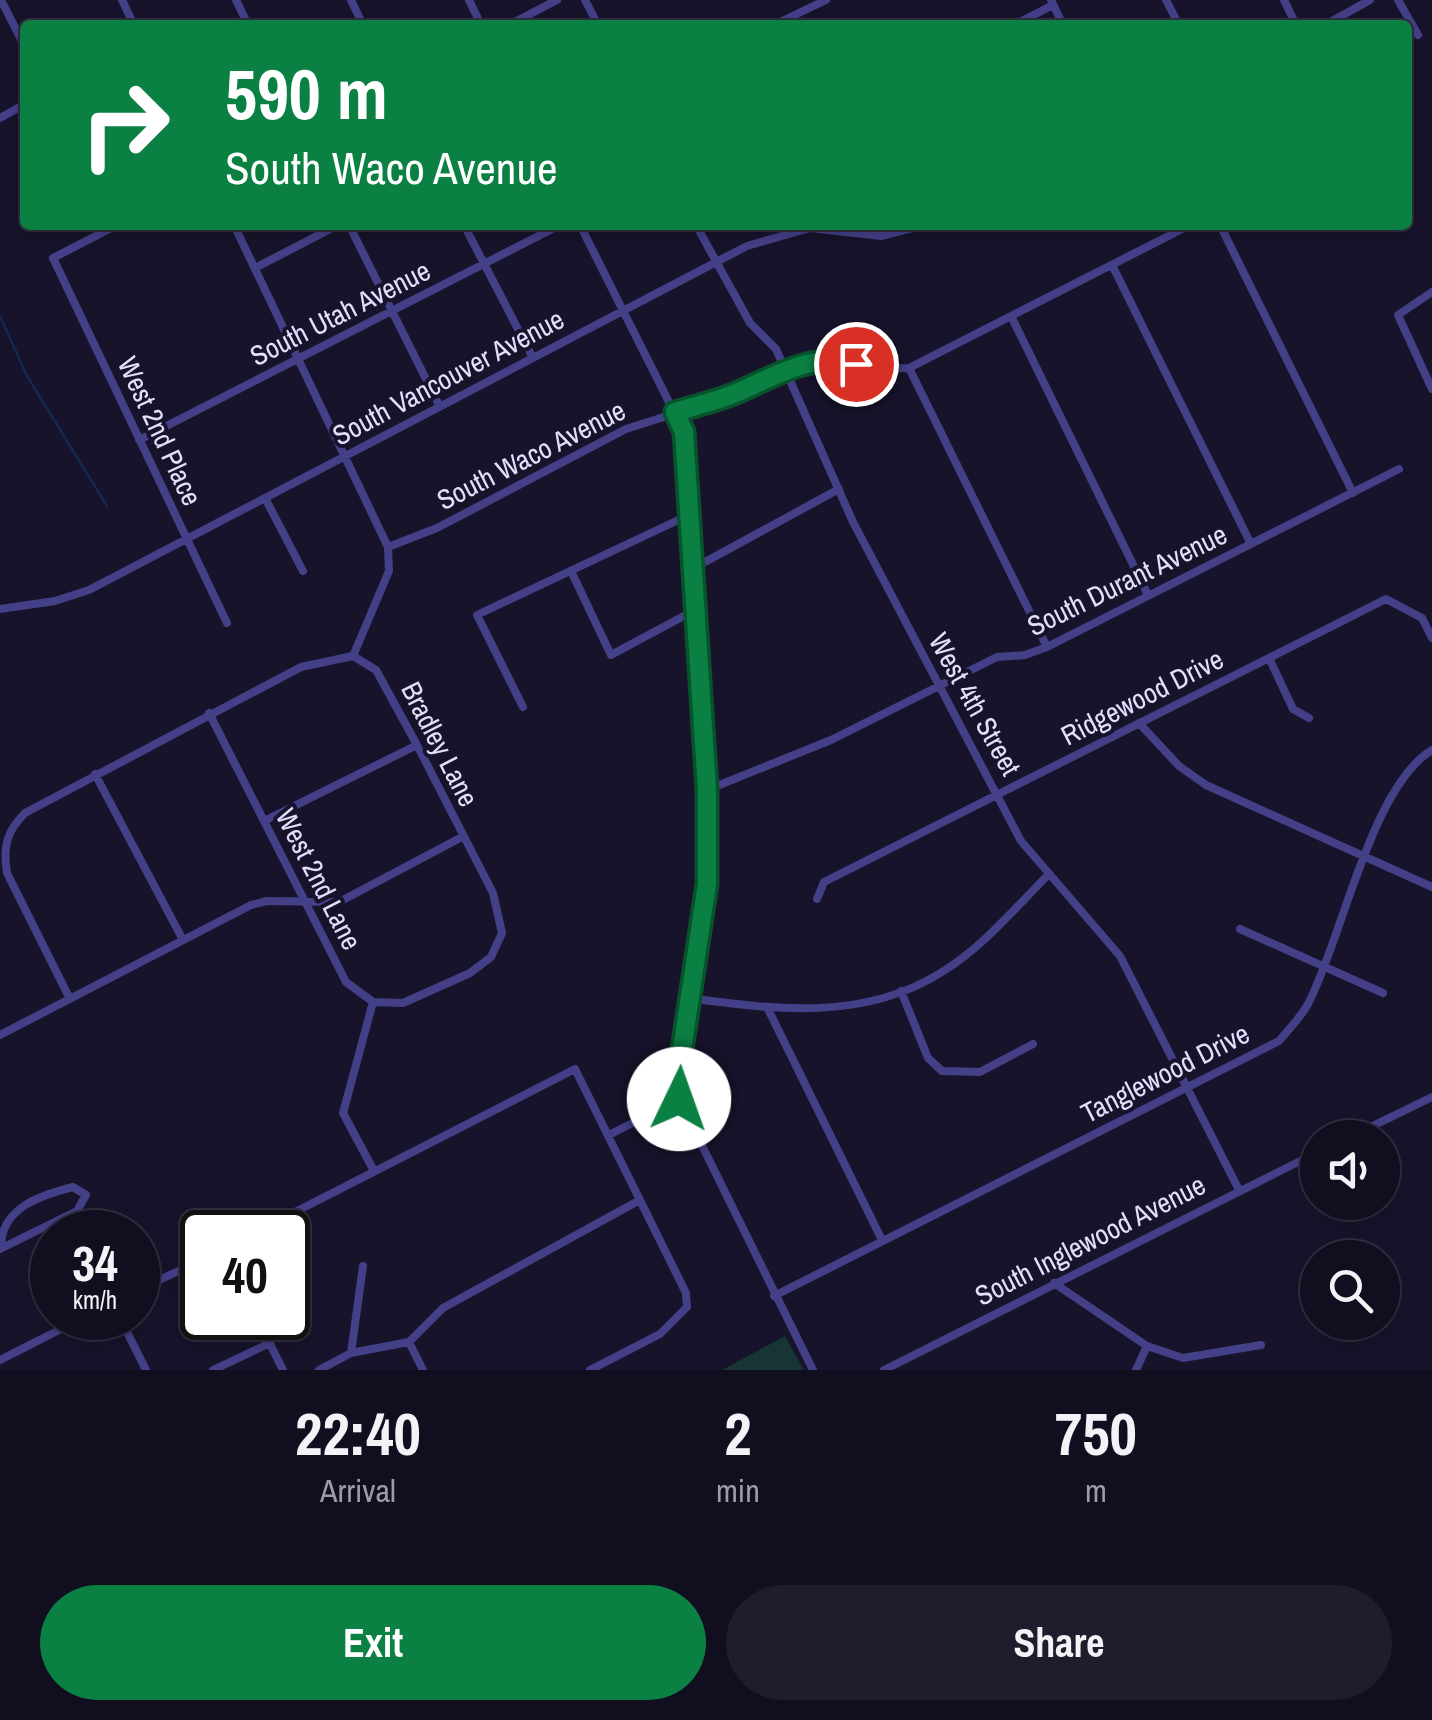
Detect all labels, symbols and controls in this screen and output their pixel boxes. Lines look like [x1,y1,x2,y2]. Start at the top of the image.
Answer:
text: 590 m [225,47,388,141]
icon: right [60,60,190,190]
text: South Waco Avenue [225,137,557,198]
street label: South Utah Avenue [243,251,437,375]
street label: South Vancouver Avenue [326,300,570,454]
pin [814,322,899,407]
icon: arrive [829,337,884,392]
street label: West 2nd Place [109,350,211,512]
street label: South Waco Avenue [430,391,632,519]
street label: South Durant Avenue [1021,515,1233,645]
street label: West 4th Street [920,626,1030,782]
street label: Ridgewood Drive [1054,640,1230,754]
street label: Bradley Lane [392,675,488,813]
street label: West 2nd Lane [267,802,371,956]
street label: Tanglewood Drive [1074,1014,1256,1132]
position arrow [627,1047,731,1151]
map controls [1300,1120,1400,1340]
button: sound [1300,1120,1400,1220]
street label: South Inglewood Avenue [968,1165,1212,1315]
speed limit sign: 40 [180,1210,310,1340]
text: 34 [72,1229,118,1297]
button: search [1300,1240,1400,1340]
text: km/h [73,1283,117,1317]
text: 22:40 [295,1393,421,1474]
text: 2 [724,1393,752,1474]
text: 750 [1055,1393,1137,1474]
text: Arrival [320,1469,396,1512]
text: min [716,1469,760,1512]
text: m [1085,1469,1107,1512]
button: Exit [40,1585,706,1700]
button: Share [726,1585,1392,1700]

